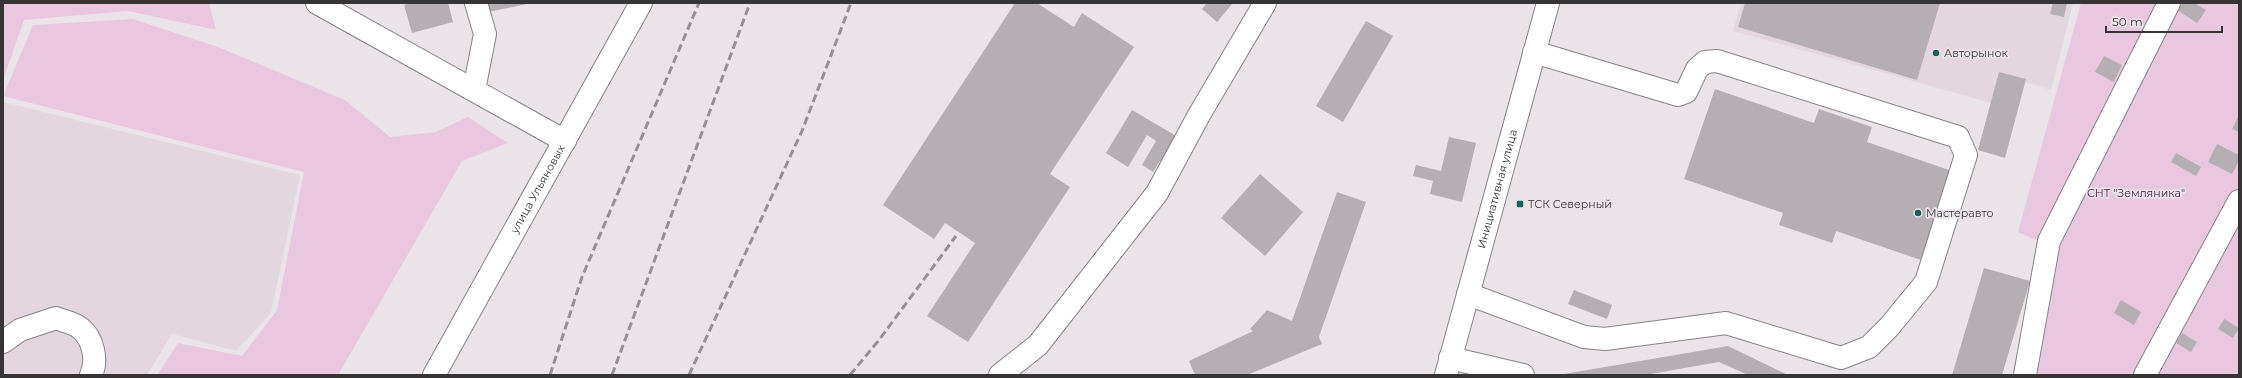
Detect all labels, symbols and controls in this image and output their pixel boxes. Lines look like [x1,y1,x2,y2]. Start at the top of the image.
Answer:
scale bar [2106,8,2222,34]
text: 50 m [2112,14,2143,29]
place label: Авторынок [1944,46,2008,60]
marker: Авторынок [1931,48,1941,58]
street label: Инициативная улица [1474,128,1520,250]
street label: улица Ульяновых [507,142,568,237]
park label: СНТ "Земляника" [2087,186,2185,200]
place label: ТСК Северный [1528,197,1612,211]
marker: ТСК Северный [1515,199,1525,209]
place label: Мастеравто [1926,206,1993,220]
marker: Мастеравто [1913,208,1923,218]

